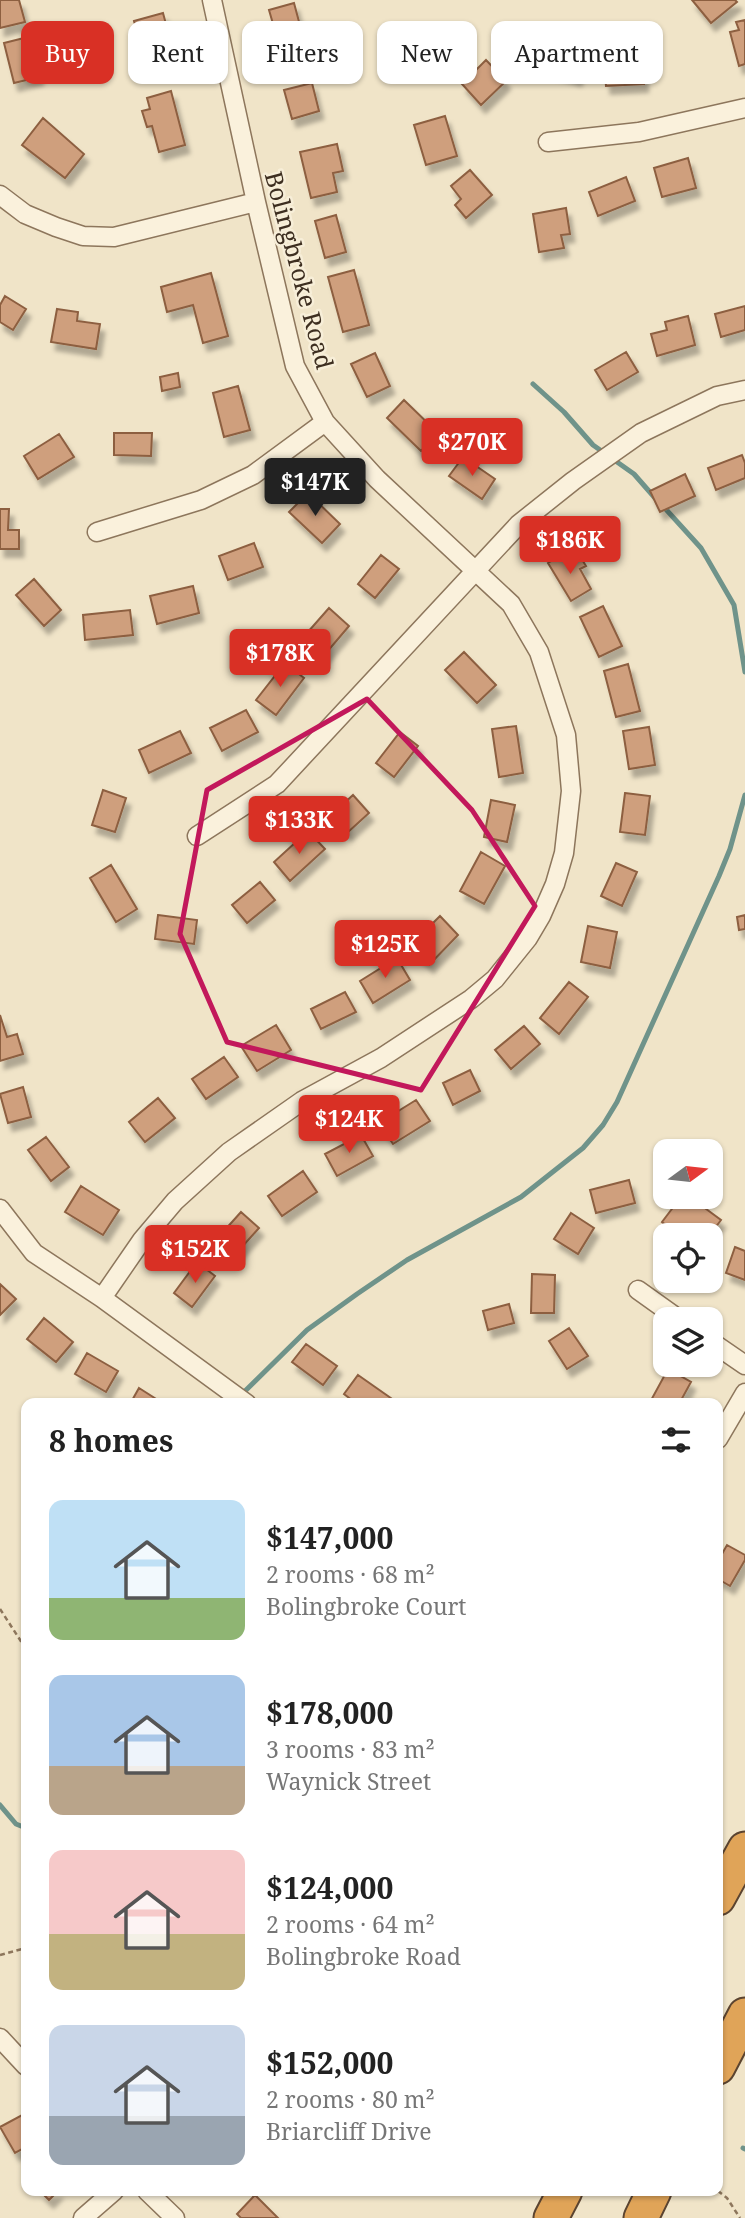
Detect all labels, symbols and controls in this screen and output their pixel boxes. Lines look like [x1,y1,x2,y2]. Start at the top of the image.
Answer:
chip: Buy [21,21,114,84]
chip: Rent [128,21,228,84]
chip: Filters [242,21,363,84]
chip: New [377,21,477,84]
chip: Apartment [491,21,663,84]
street label: Bolingbroke Road [258,167,342,373]
pin: $270K [423,419,521,478]
text: $270K [438,425,506,457]
pin: $147K [266,458,364,518]
text: $147K [281,465,349,497]
pin: $186K [521,516,619,576]
text: $186K [536,523,604,555]
pin: $178K [231,630,329,689]
text: $178K [246,636,314,668]
pin: $133K [250,796,348,856]
text: $133K [265,803,333,835]
pin: $125K [336,920,434,980]
text: $125K [351,927,419,959]
pin: $124K [300,1096,398,1155]
text: $124K [315,1102,383,1134]
north arrow [653,1139,723,1209]
map controls [653,1139,723,1377]
button: locate [653,1223,723,1293]
pin: $152K [146,1226,244,1285]
text: $152K [161,1232,229,1264]
button: layers [653,1307,723,1377]
text: 8 homes [49,1420,173,1461]
icon: filters [657,1421,695,1459]
text: $147,000 [266,1517,393,1558]
icon: home [105,1528,189,1612]
text: 2 rooms · 68 m² [266,1558,435,1590]
text: Bolingbroke Court [266,1590,466,1622]
text: $178,000 [266,1692,393,1733]
icon: home [105,1703,189,1787]
text: 3 rooms · 83 m² [266,1733,435,1765]
text: Waynick Street [266,1765,431,1797]
text: $124,000 [266,1867,393,1908]
icon: home [105,1878,189,1962]
text: 2 rooms · 64 m² [266,1908,435,1940]
text: Bolingbroke Road [266,1940,461,1972]
text: $152,000 [266,2042,393,2083]
icon: home [105,2053,189,2137]
text: 2 rooms · 80 m² [266,2083,435,2115]
text: Briarcliff Drive [266,2115,432,2147]

